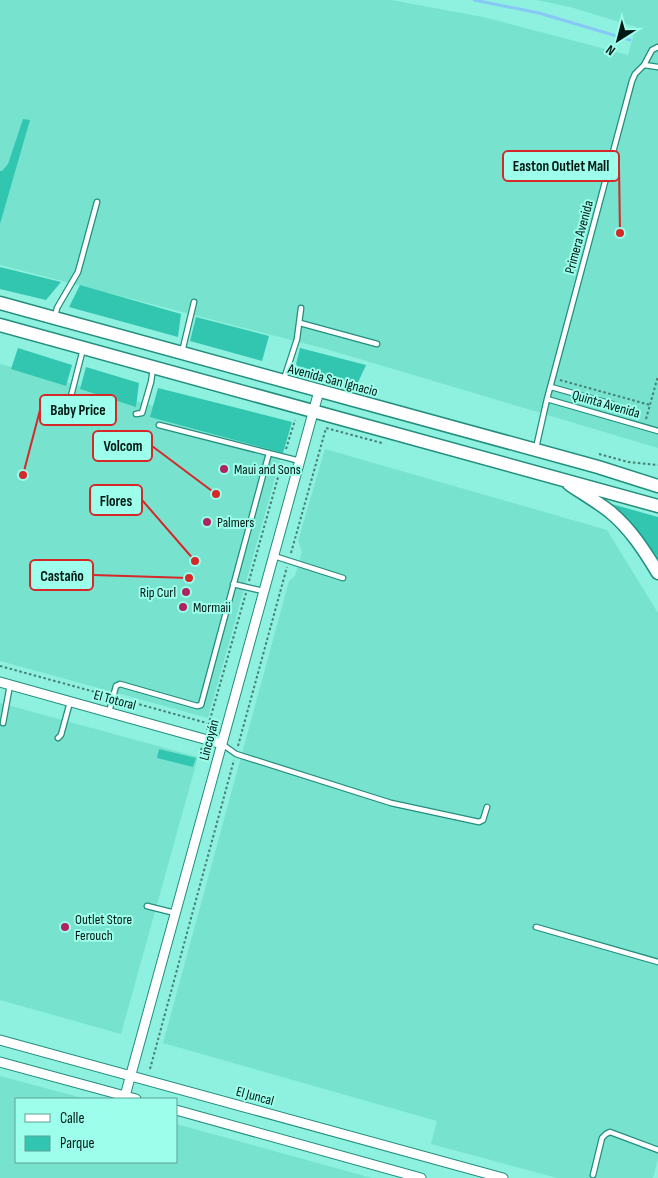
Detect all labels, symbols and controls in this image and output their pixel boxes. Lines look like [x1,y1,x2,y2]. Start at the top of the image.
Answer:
north arrow [593,15,643,65]
text: N [603,41,619,59]
callout: Easton Outlet Mall [503,151,619,181]
text: Easton Outlet Mall [513,157,609,176]
street label: Primera Avenida [561,199,597,275]
street label: Avenida San Ignacio [285,360,380,400]
street label: Quinta Avenida [570,386,642,422]
callout: Baby Price [40,395,116,425]
text: Baby Price [50,401,106,420]
callout: Volcom [93,431,152,461]
text: Volcom [103,437,143,456]
place label: Maui and Sons [234,461,301,478]
marker: Maui and Sons [218,463,230,475]
callout: Flores [90,485,142,515]
text: Flores [100,492,132,511]
place label: Palmers [217,514,254,531]
marker: Palmers [201,516,213,528]
callout: Castaño [30,560,93,590]
text: Castaño [40,567,84,586]
place label: Rip Curl [140,584,176,601]
marker: Rip Curl [180,586,192,598]
place label: Mormaii [193,599,231,616]
marker: Mormaii [177,601,189,613]
street label: El Totoral [92,686,138,714]
street label: Lincoyán [195,718,223,762]
place label: Outlet Store Ferouch [75,911,132,944]
marker: Outlet Store Ferouch [59,921,71,933]
street label: El Juncal [234,1083,276,1109]
legend [15,1098,178,1163]
text: Calle [60,1109,84,1128]
text: Parque [60,1134,95,1153]

